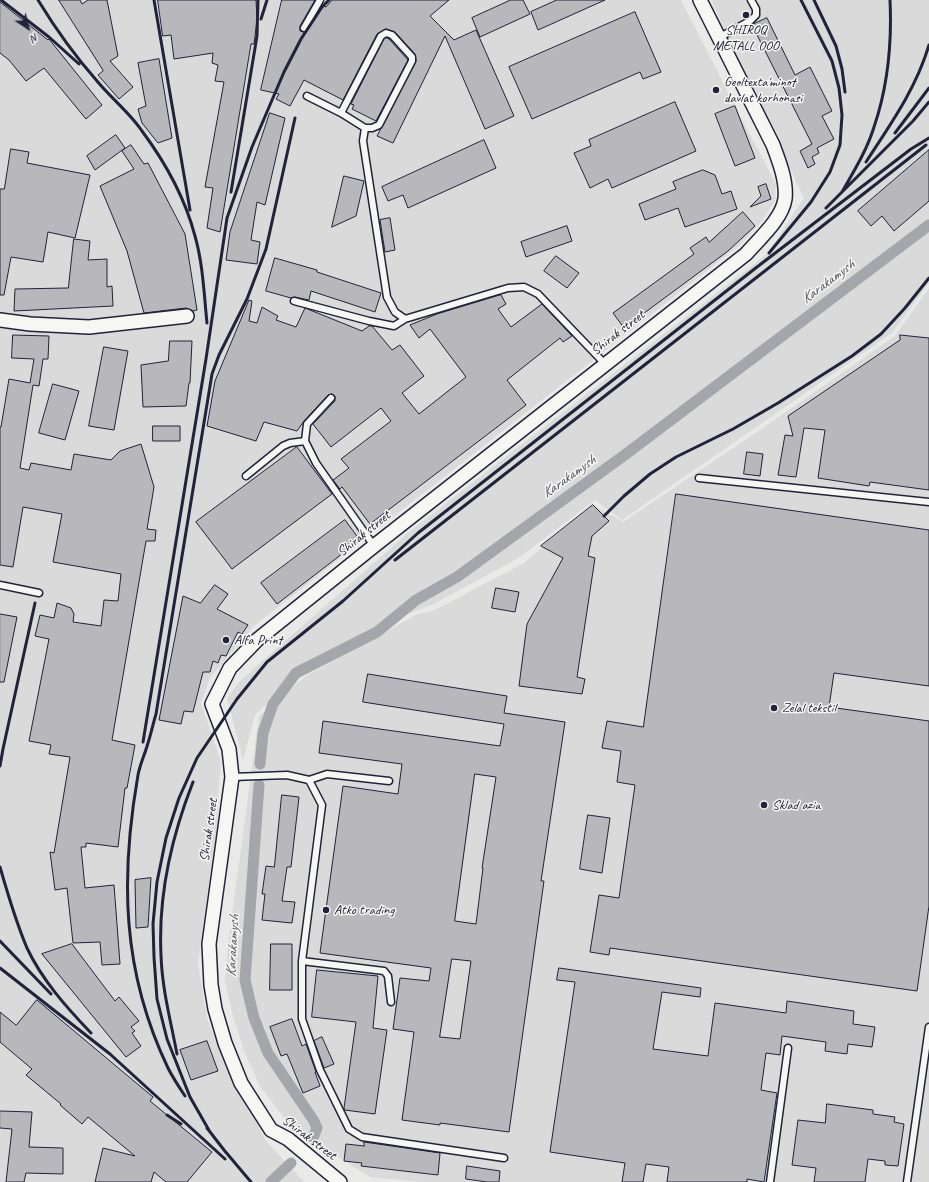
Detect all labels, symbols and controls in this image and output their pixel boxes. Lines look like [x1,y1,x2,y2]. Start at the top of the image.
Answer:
north arrow [8,8,48,48]
marker: SHIROQ METALL ООО [741,10,751,20]
place label: SHIROQ METALL ООО [713,22,779,54]
text: N [28,30,42,46]
place label: Geoltexta'minot davlat korhonasi [724,74,802,106]
marker: Geoltexta'minot davlat korhonasi [711,85,721,95]
water label: Karakamysh [798,256,858,308]
street label: Shirak street [588,307,648,359]
water label: Karakamysh [539,452,599,502]
street label: Shirak street [334,507,394,561]
place label: Alfa Print [234,632,282,648]
marker: Alfa Print [221,635,231,645]
place label: Zelal tekstil [782,700,836,716]
marker: Zelal tekstil [769,703,779,713]
street label: Shirak street [196,797,222,863]
place label: Sklad azia [772,797,820,813]
marker: Sklad azia [759,800,769,810]
place label: Atko trading [334,902,394,918]
marker: Atko trading [321,905,331,915]
water label: Karakamysh [222,915,244,977]
street label: Shirak street [279,1112,339,1164]

